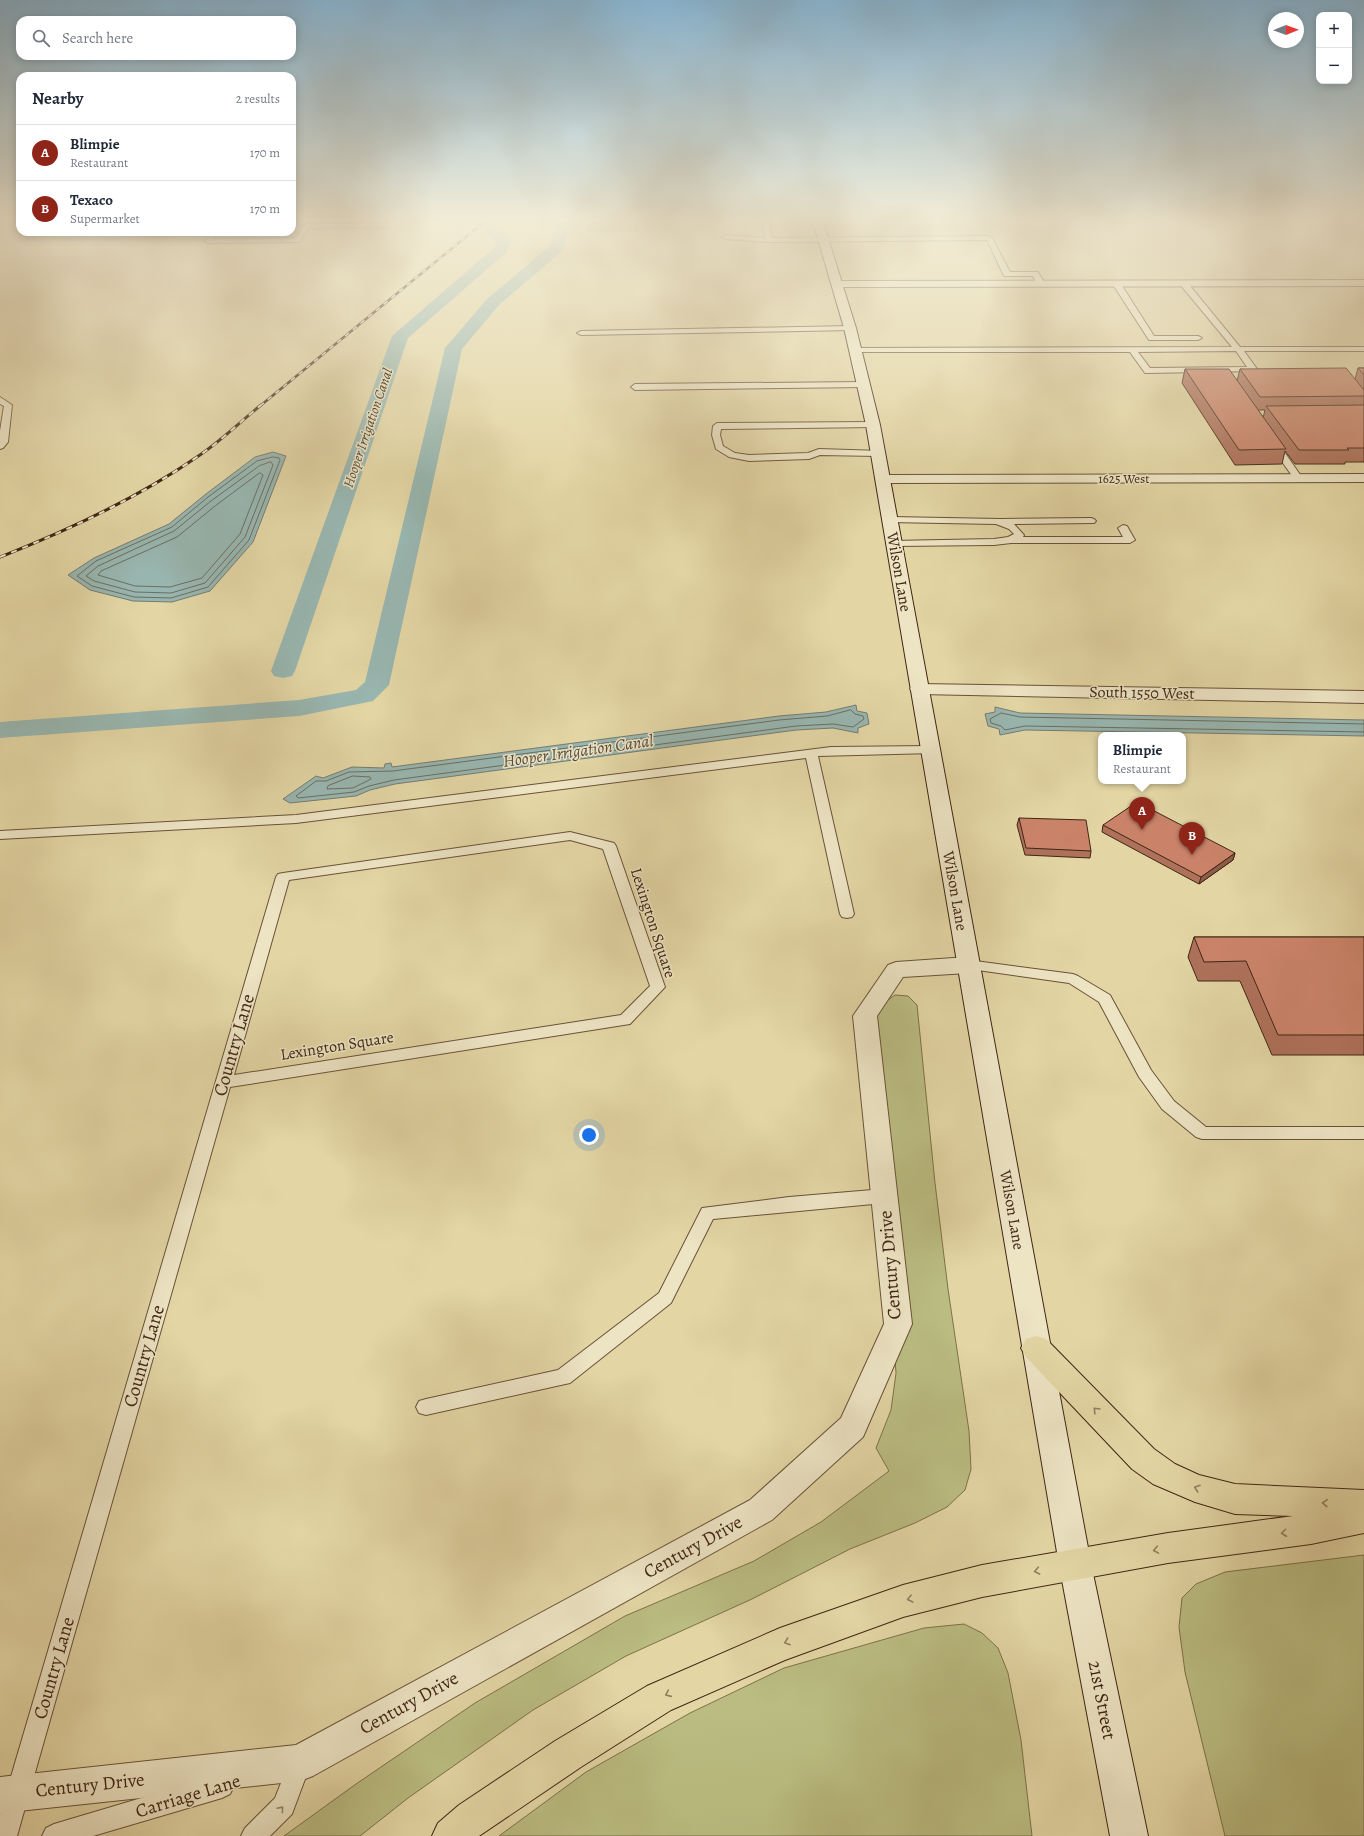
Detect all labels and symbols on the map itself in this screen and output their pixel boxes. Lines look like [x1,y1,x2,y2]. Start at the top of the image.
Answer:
north arrow [1268,12,1304,48]
water label: Hooper Irrigation Canal [339,365,397,490]
street label: 1625 West [1098,470,1150,487]
street label: Wilson Lane [881,529,917,614]
street label: South 1550 West [1089,681,1195,705]
water label: Hooper Irrigation Canal [501,729,655,773]
pin: A [1129,797,1155,830]
pin: B [1179,822,1205,855]
street label: Wilson Lane [937,848,973,933]
street label: Lexington Square [625,865,681,981]
street label: Country Lane [207,991,261,1099]
street label: Lexington Square [279,1026,395,1066]
your location [579,1125,599,1145]
street label: Wilson Lane [994,1167,1030,1252]
street label: Century Drive [872,1209,908,1321]
street label: Country Lane [117,1302,171,1410]
one-way arrow [1093,1407,1100,1415]
one-way arrow [1193,1485,1200,1493]
one-way arrow [1322,1498,1328,1507]
street label: Century Drive [639,1509,747,1585]
one-way arrow [1281,1528,1287,1537]
one-way arrow [1153,1545,1159,1554]
one-way arrow [1034,1566,1040,1575]
one-way arrow [907,1595,913,1603]
street label: Country Lane [27,1614,81,1722]
one-way arrow [784,1637,791,1646]
street label: 21st Street [1082,1658,1122,1742]
street label: Century Drive [355,1665,463,1741]
one-way arrow [665,1689,672,1697]
street label: Century Drive [34,1766,146,1804]
street label: Carriage Lane [132,1768,244,1824]
one-way arrow [276,1806,283,1814]

